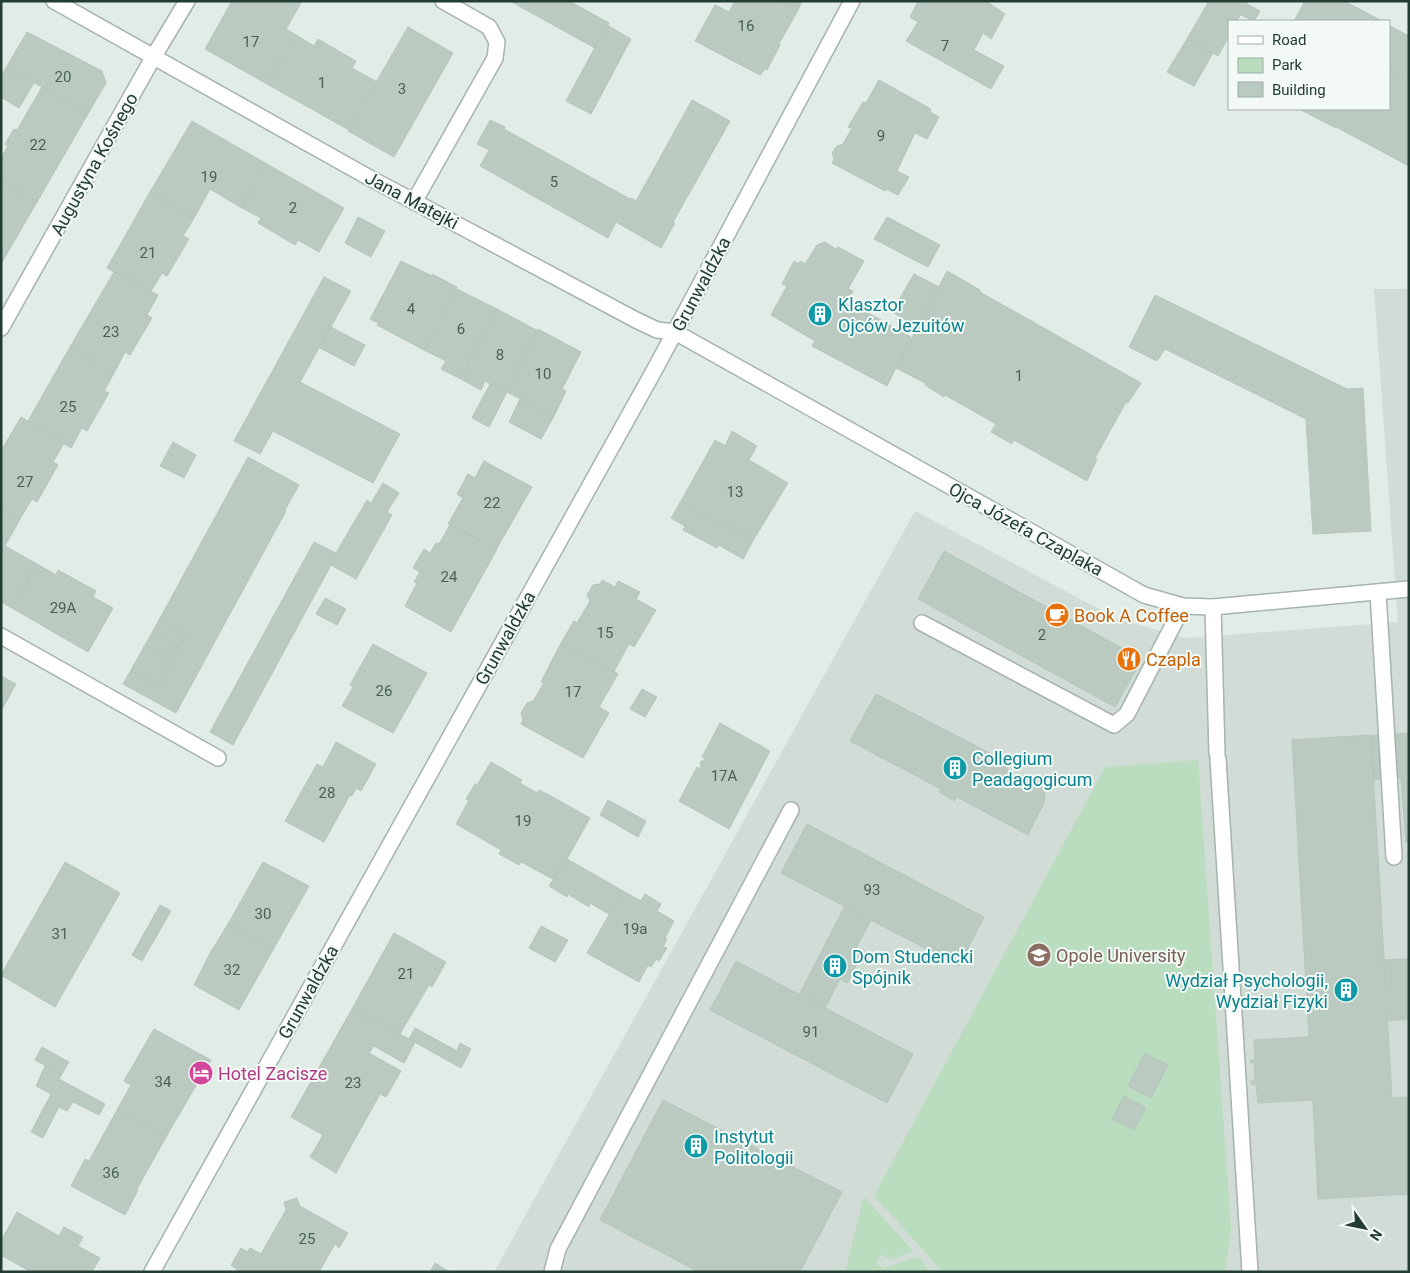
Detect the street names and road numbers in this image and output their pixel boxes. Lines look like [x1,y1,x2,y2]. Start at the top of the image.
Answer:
street label: Augustyna Kośnego [46,89,142,239]
street label: Jana Matejki [362,167,462,233]
street label: Grunwaldzka [667,233,735,335]
street label: Ojca Józefa Czaplaka [945,478,1107,580]
street label: Grunwaldzka [471,587,539,689]
street label: Grunwaldzka [274,941,342,1043]

